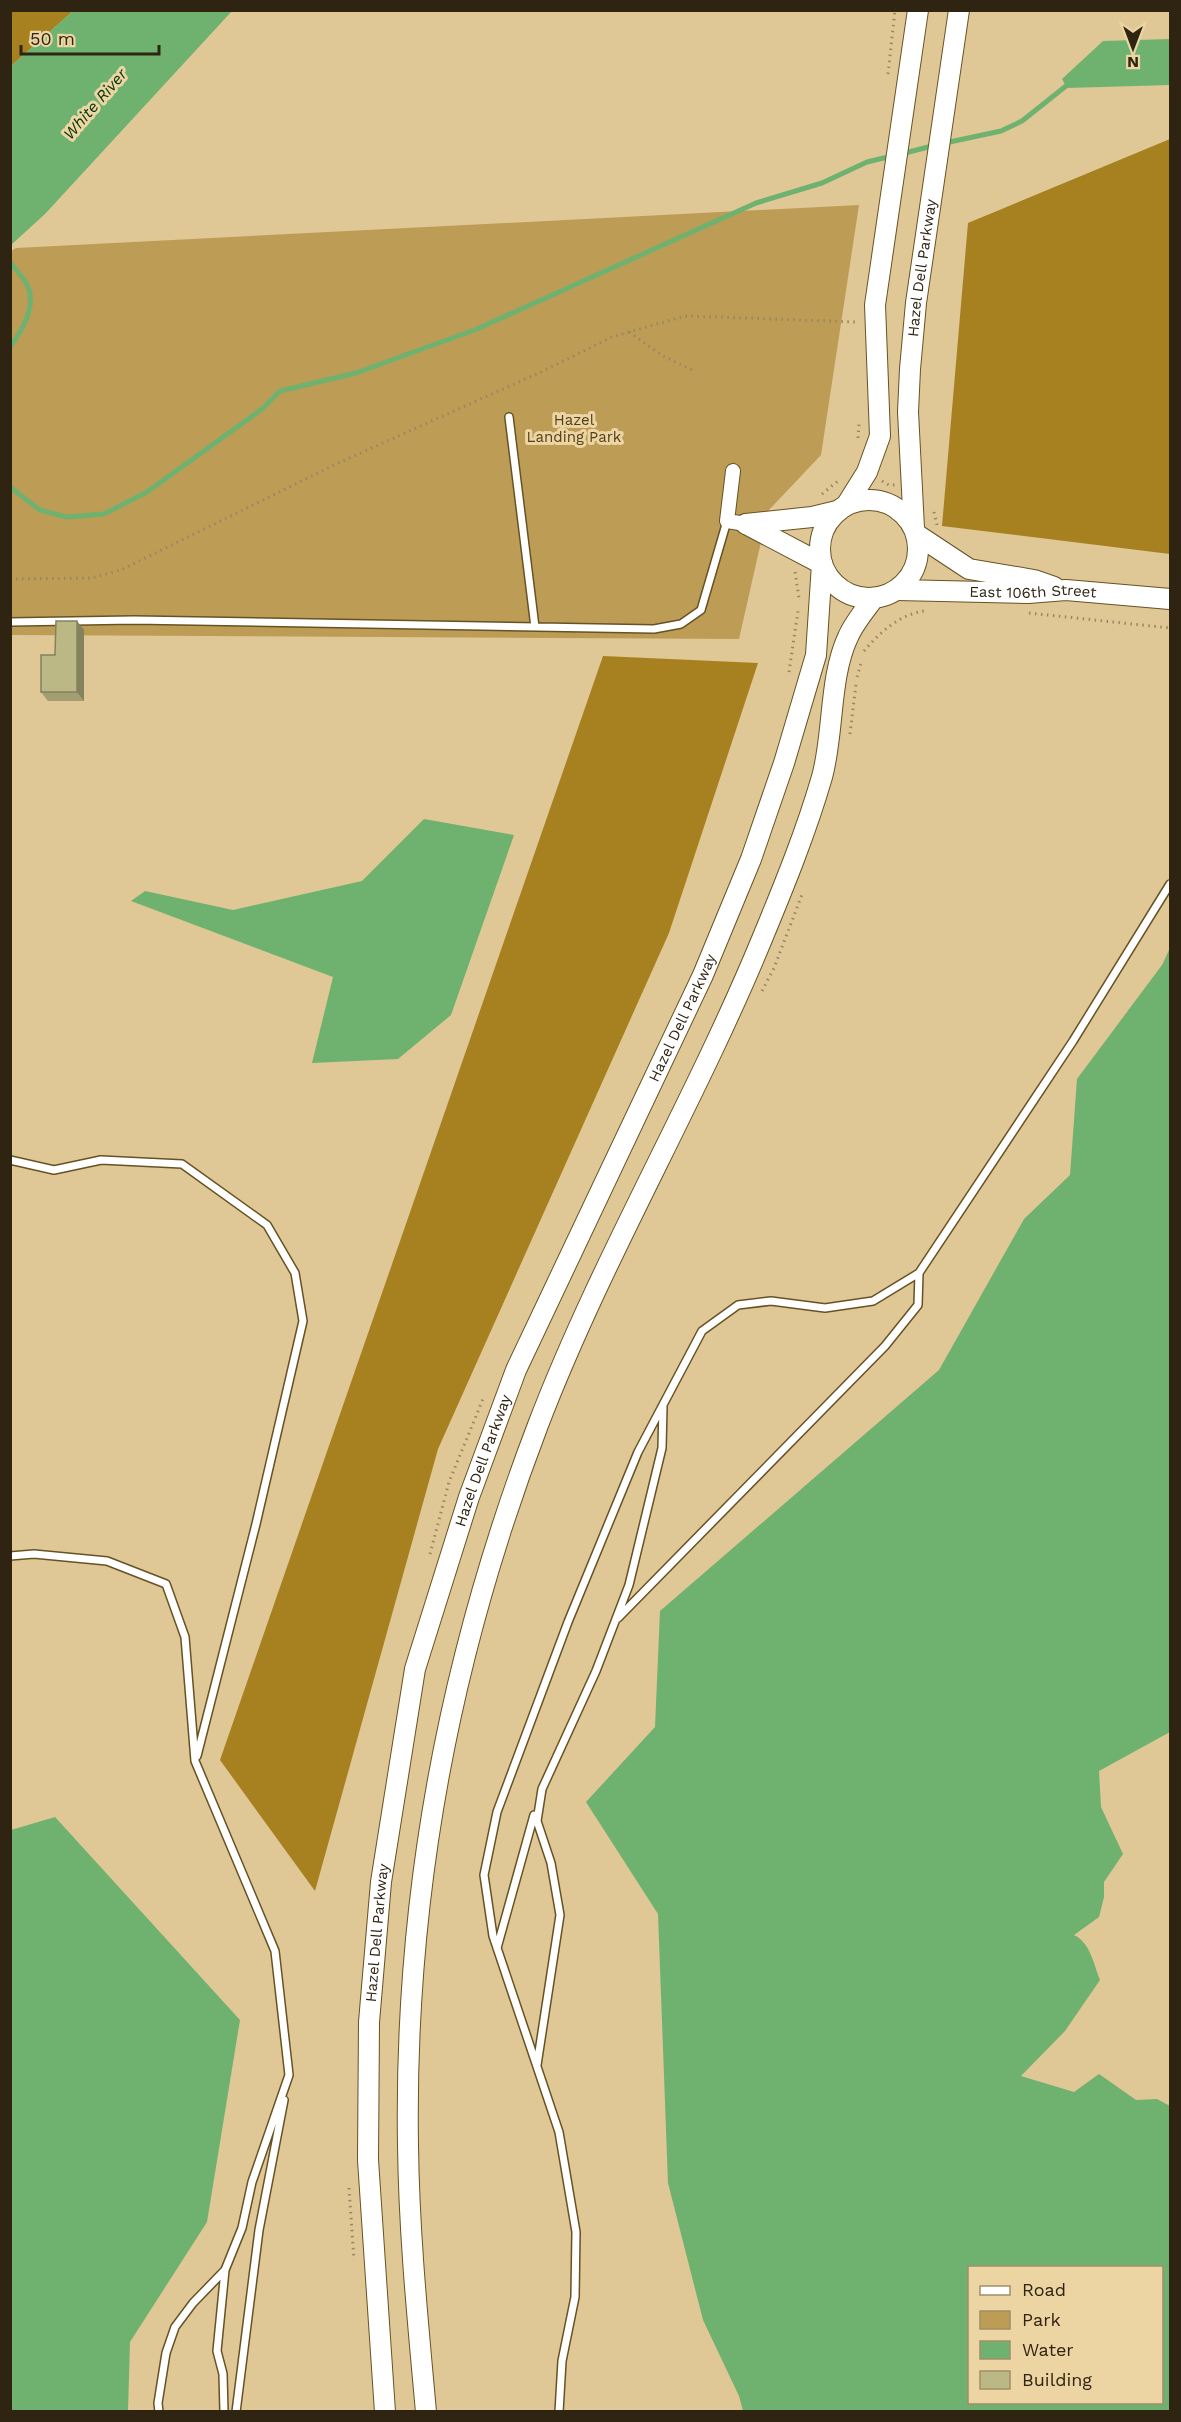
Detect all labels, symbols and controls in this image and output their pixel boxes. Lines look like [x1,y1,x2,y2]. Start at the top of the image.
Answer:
scale bar [21,18,159,56]
north arrow [1103,18,1163,78]
text: 50 m [30,28,75,49]
text: N [1127,53,1139,72]
water label: White River [59,64,131,143]
street label: Hazel Dell Parkway [904,198,940,338]
park label: Hazel Landing Park [527,411,622,446]
street label: East 106th Street [969,581,1098,602]
street label: Hazel Dell Parkway [645,951,720,1085]
street label: Hazel Dell Parkway [451,1392,515,1529]
street label: Hazel Dell Parkway [362,1862,393,2003]
legend [968,2266,1163,2404]
text: Road [1022,2279,1066,2300]
text: Park [1022,2309,1061,2330]
text: Water [1022,2339,1074,2360]
text: Building [1022,2369,1092,2390]

